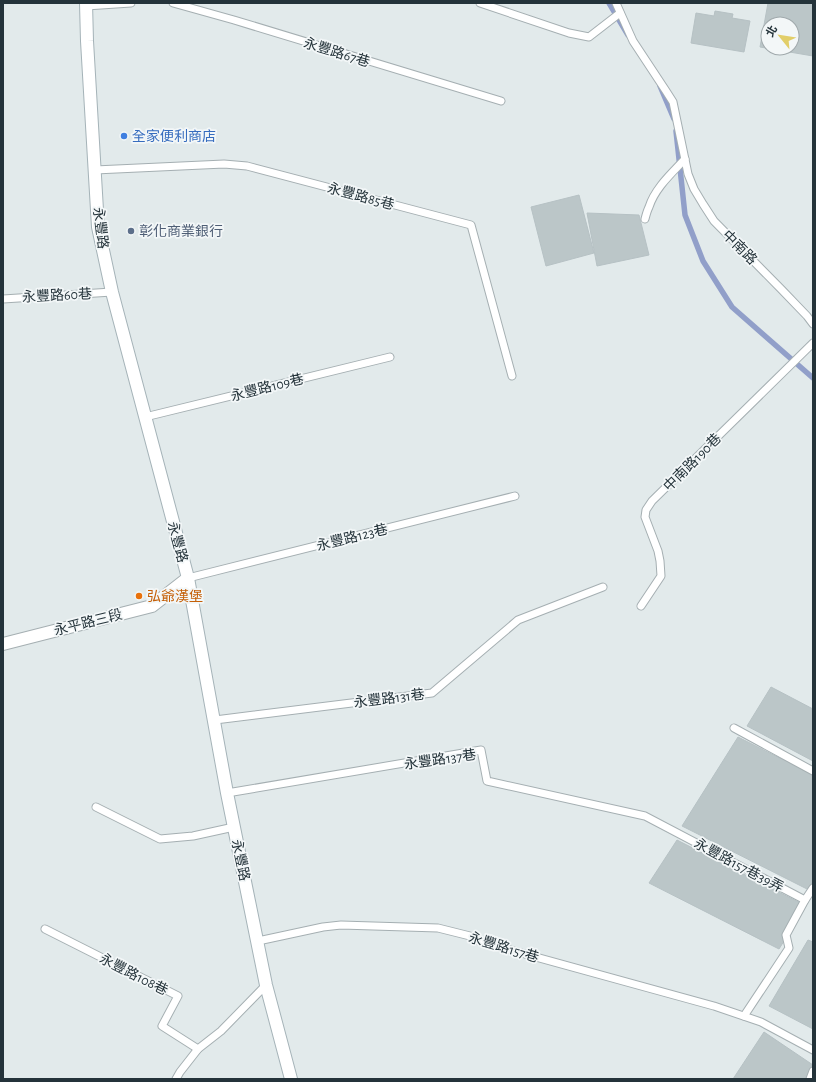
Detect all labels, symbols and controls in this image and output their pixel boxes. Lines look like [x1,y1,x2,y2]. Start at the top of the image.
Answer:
north arrow [760,16,800,56]
text: 北 [764,24,779,39]
street label: 永豐路67巷 [302,35,372,70]
place label: 全家便利商店 [132,128,216,144]
marker: 全家便利商店 [119,131,129,141]
street label: 永豐路85巷 [326,180,396,213]
street label: 永豐路 [91,206,111,250]
place label: 彰化商業銀行 [139,223,223,239]
marker: 彰化商業銀行 [126,226,136,236]
street label: 中南路 [719,227,760,268]
street label: 永豐路60巷 [22,286,92,305]
street label: 永豐路109巷 [229,371,305,404]
street label: 中南路190巷 [661,431,724,494]
street label: 永豐路 [165,520,190,564]
street label: 永豐路123巷 [315,521,389,554]
place label: 弘爺漢堡 [147,589,203,604]
marker: 弘爺漢堡 [134,591,144,601]
street label: 永平路三段 [52,607,124,638]
street label: 永豐路131巷 [353,687,425,710]
street label: 永豐路137巷 [403,747,477,772]
street label: 永豐路157巷39弄 [692,836,786,895]
street label: 永豐路 [229,838,252,882]
street label: 永豐路157巷 [467,930,541,965]
street label: 永豐路108巷 [97,951,171,998]

